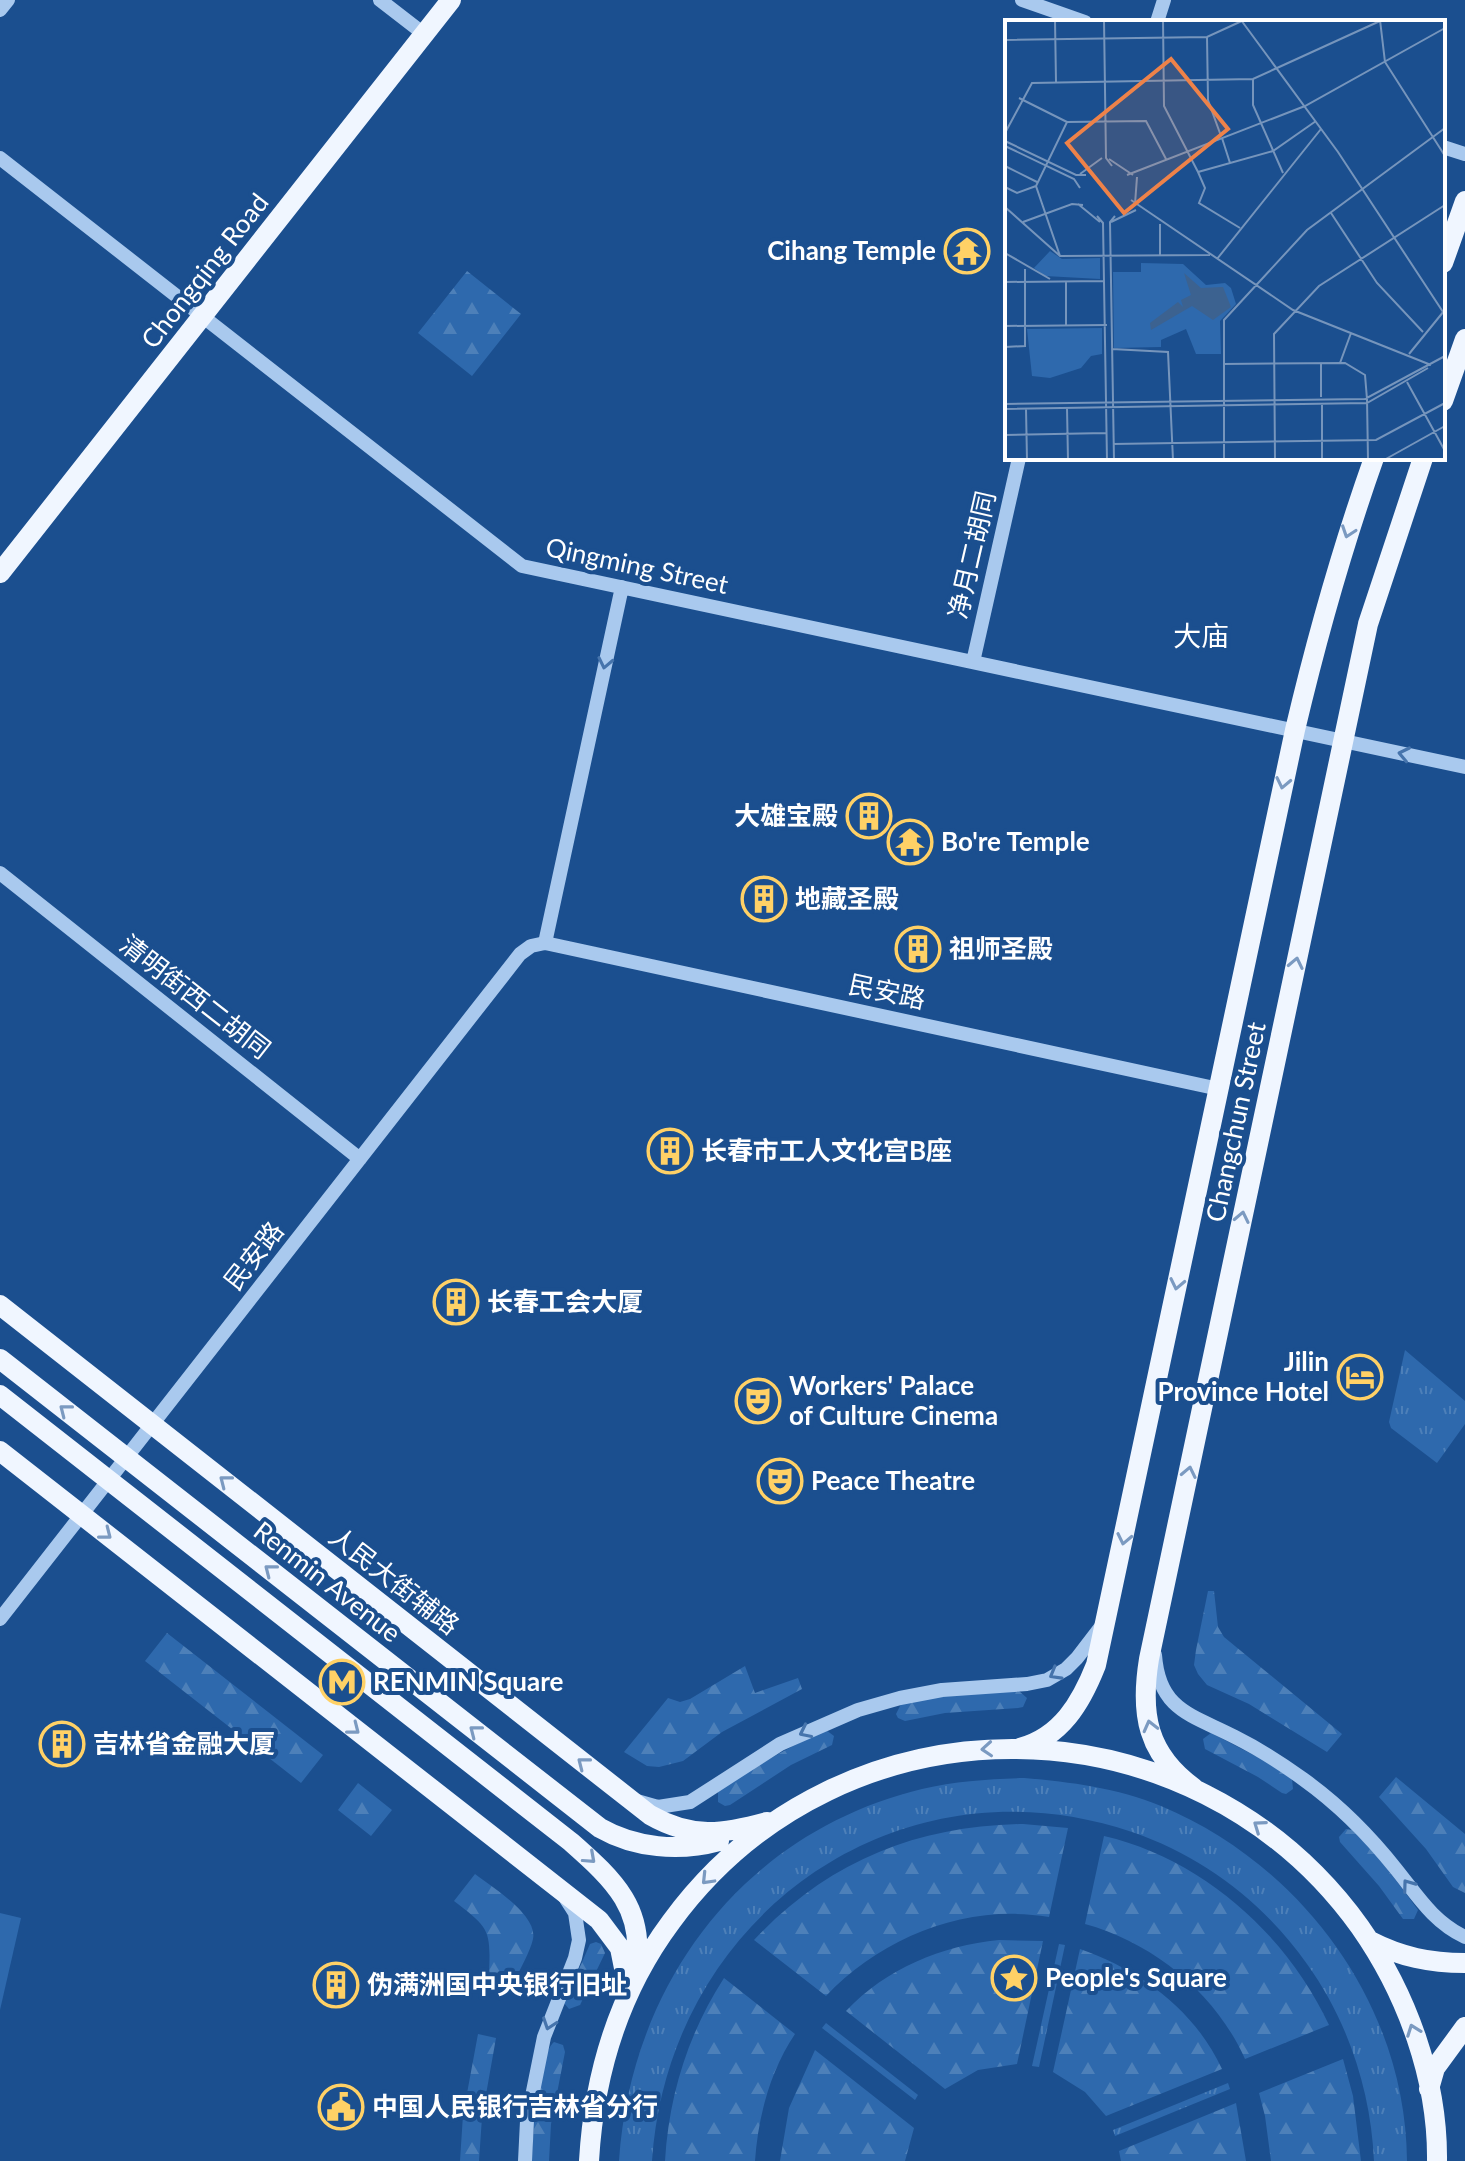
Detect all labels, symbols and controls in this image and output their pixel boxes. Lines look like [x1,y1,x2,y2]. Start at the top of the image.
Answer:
inset map [1005,20,1445,460]
street label: Chongqing Road [134,187,275,354]
temple icon: Cihang Temple [943,227,991,275]
place label: Cihang Temple [767,234,936,266]
street label: 净月二胡同 [941,488,1001,622]
one-way arrow [1341,524,1357,538]
street label: Qingming Street [543,530,732,600]
district label: 大庙 [1173,618,1229,652]
one-way arrow [597,656,614,670]
one-way arrow [1398,746,1411,763]
one-way arrow [1276,777,1293,790]
building icon: 大雄宝殿 [845,792,893,840]
place label: 大雄宝殿 [734,799,838,831]
temple icon: Bo're Temple [886,818,934,866]
place label: Bo're Temple [941,825,1090,857]
building icon: 地藏圣殿 [740,875,788,923]
place label: 地藏圣殿 [795,882,899,914]
building icon: 祖师圣殿 [894,925,942,973]
street label: 清明街西二胡同 [114,928,277,1065]
place label: 祖师圣殿 [949,932,1053,964]
one-way arrow [1287,956,1304,970]
street label: 民安路 [846,967,929,1015]
street label: Changchun Street [1198,1018,1272,1225]
building icon: 长春市工人文化宫B座 [646,1127,694,1175]
place label: 长春市工人文化宫B座 [701,1134,952,1166]
one-way arrow [1233,1210,1250,1224]
street label: 民安路 [217,1215,290,1296]
building icon: 长春工会大厦 [432,1278,480,1326]
one-way arrow [1170,1278,1187,1291]
place label: 长春工会大厦 [487,1285,643,1317]
place label: Jilin Province Hotel [1158,1345,1329,1407]
hotel icon: Jilin Province Hotel [1336,1353,1384,1401]
place label: Workers' Palace of Culture Cinema [789,1369,998,1431]
theatre icon: Workers' Palace of Culture Cinema [734,1377,782,1425]
one-way arrow [60,1405,74,1420]
theatre icon: Peace Theatre [756,1457,804,1505]
place label: Peace Theatre [811,1464,975,1496]
one-way arrow [1180,1465,1197,1479]
one-way arrow [219,1477,234,1491]
street label: Renmin Avenue [248,1514,407,1649]
street label: 人民大街辅路 [323,1520,466,1641]
one-way arrow [97,1524,111,1539]
one-way arrow [1116,1531,1133,1545]
one-way arrow [264,1566,279,1580]
metro station icon: RENMIN Square [318,1658,366,1706]
one-way arrow [1049,1664,1064,1680]
place label: RENMIN Square [373,1665,563,1697]
one-way arrow [345,1719,360,1733]
building icon: 吉林省金融大厦 [38,1720,86,1768]
one-way arrow [1142,1720,1159,1734]
one-way arrow [798,1722,813,1738]
one-way arrow [469,1726,484,1740]
place label: 吉林省金融大厦 [93,1727,275,1759]
one-way arrow [980,1740,993,1757]
one-way arrow [578,1758,592,1773]
one-way arrow [1253,1821,1267,1836]
one-way arrow [580,1849,595,1863]
one-way arrow [702,1870,717,1884]
one-way arrow [1403,1880,1418,1894]
place icon: People's Square [990,1954,1038,2002]
building icon: 伪满洲国中央银行旧址 [312,1961,360,2009]
place label: People's Square [1045,1961,1227,1993]
place label: 伪满洲国中央银行旧址 [367,1968,627,2000]
one-way arrow [542,2016,558,2030]
one-way arrow [1406,2024,1423,2038]
public building icon: 中国人民银行吉林省分行 [317,2083,365,2131]
place label: 中国人民银行吉林省分行 [372,2090,658,2122]

